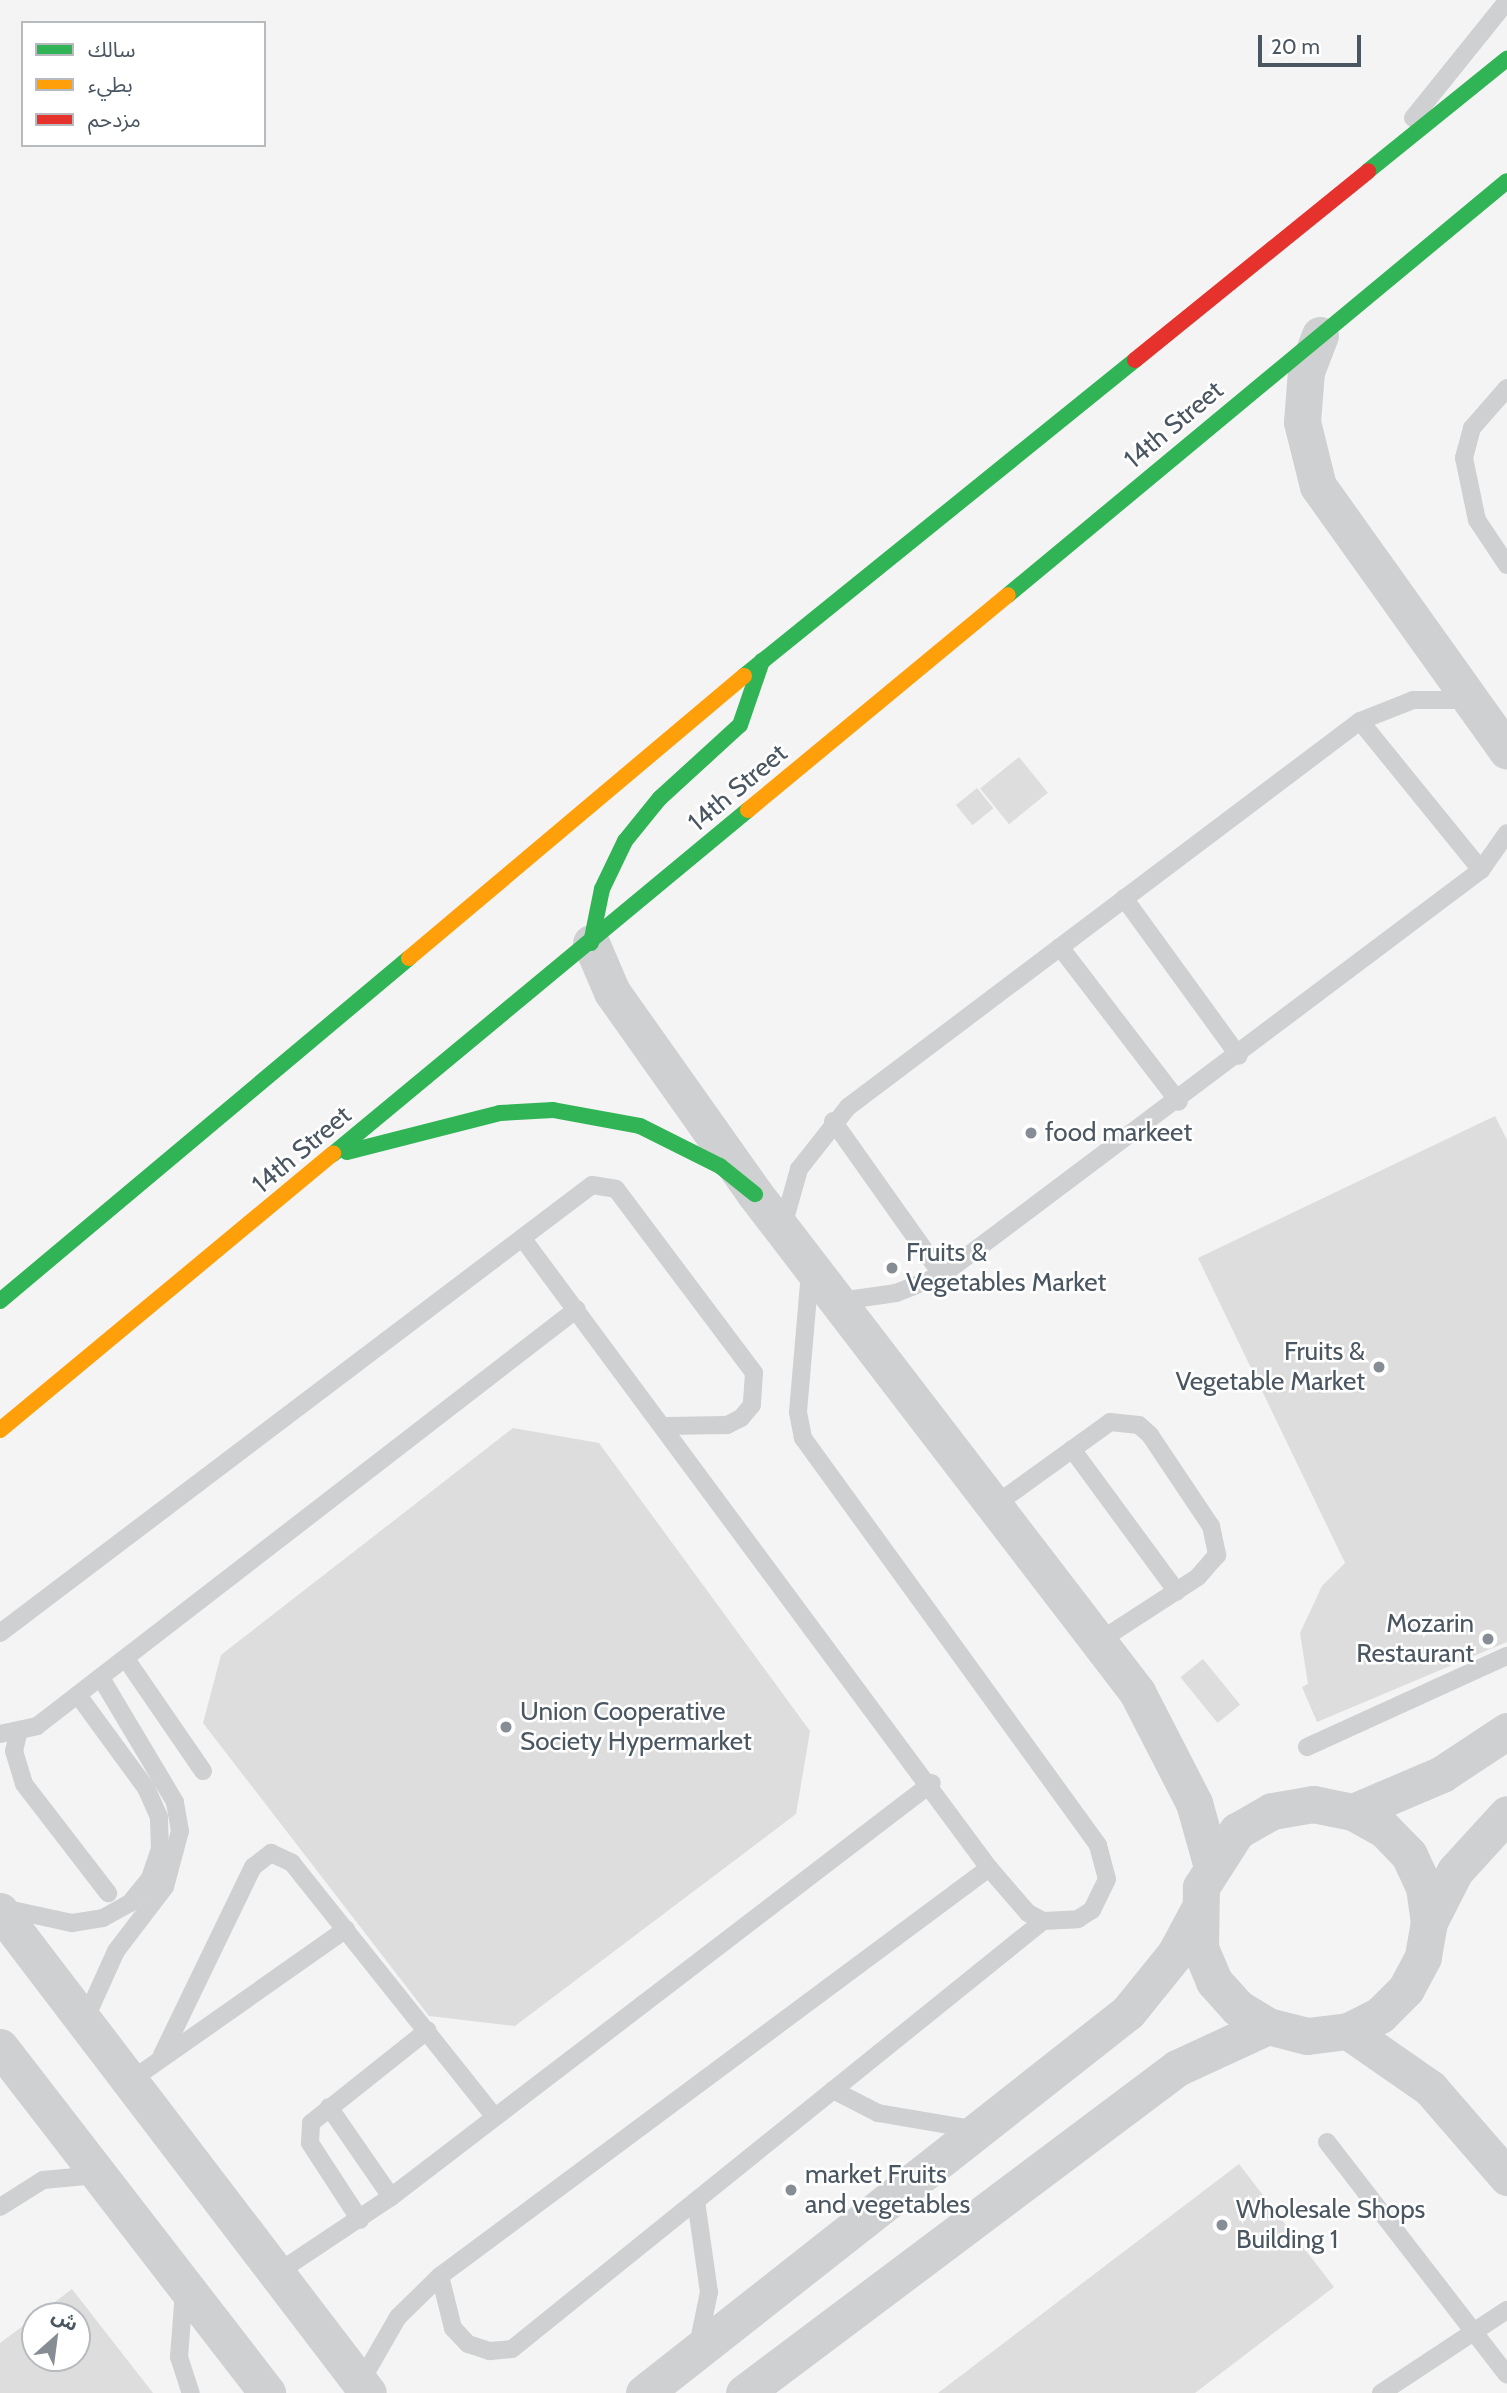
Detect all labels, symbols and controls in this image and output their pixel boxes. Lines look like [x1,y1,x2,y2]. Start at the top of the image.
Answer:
legend [21,21,266,147]
scale bar [1262,21,1365,65]
text: 20 m [1271,34,1320,59]
text: سالك [88,37,135,62]
text: بطيء [88,72,133,97]
text: مزدحم [88,107,141,132]
street label: 14th Street [1118,375,1230,475]
street label: 14th Street [682,738,794,838]
street label: 14th Street [246,1100,358,1200]
place label: food markeet [1045,1117,1192,1149]
marker: food markeet [1023,1125,1039,1141]
place label: Fruits & Vegetables Market [906,1237,1106,1298]
marker: Fruits & Vegetables Market [884,1260,900,1276]
place label: Fruits & Vegetable Market [1175,1336,1365,1398]
marker: Fruits & Vegetable Market [1371,1359,1387,1375]
place label: Mozarin Restaurant [1356,1608,1474,1670]
marker: Mozarin Restaurant [1480,1631,1496,1647]
place label: Union Cooperative Society Hypermarket [520,1696,752,1758]
marker: Union Cooperative Society Hypermarket [498,1719,514,1735]
place label: market Fruits and vegetables [805,2159,970,2220]
marker: market Fruits and vegetables [783,2182,799,2198]
place label: Wholesale Shops Building 1 [1236,2194,1425,2256]
marker: Wholesale Shops Building 1 [1214,2217,1230,2233]
north arrow [21,2302,91,2372]
text: ش [48,2304,82,2336]

